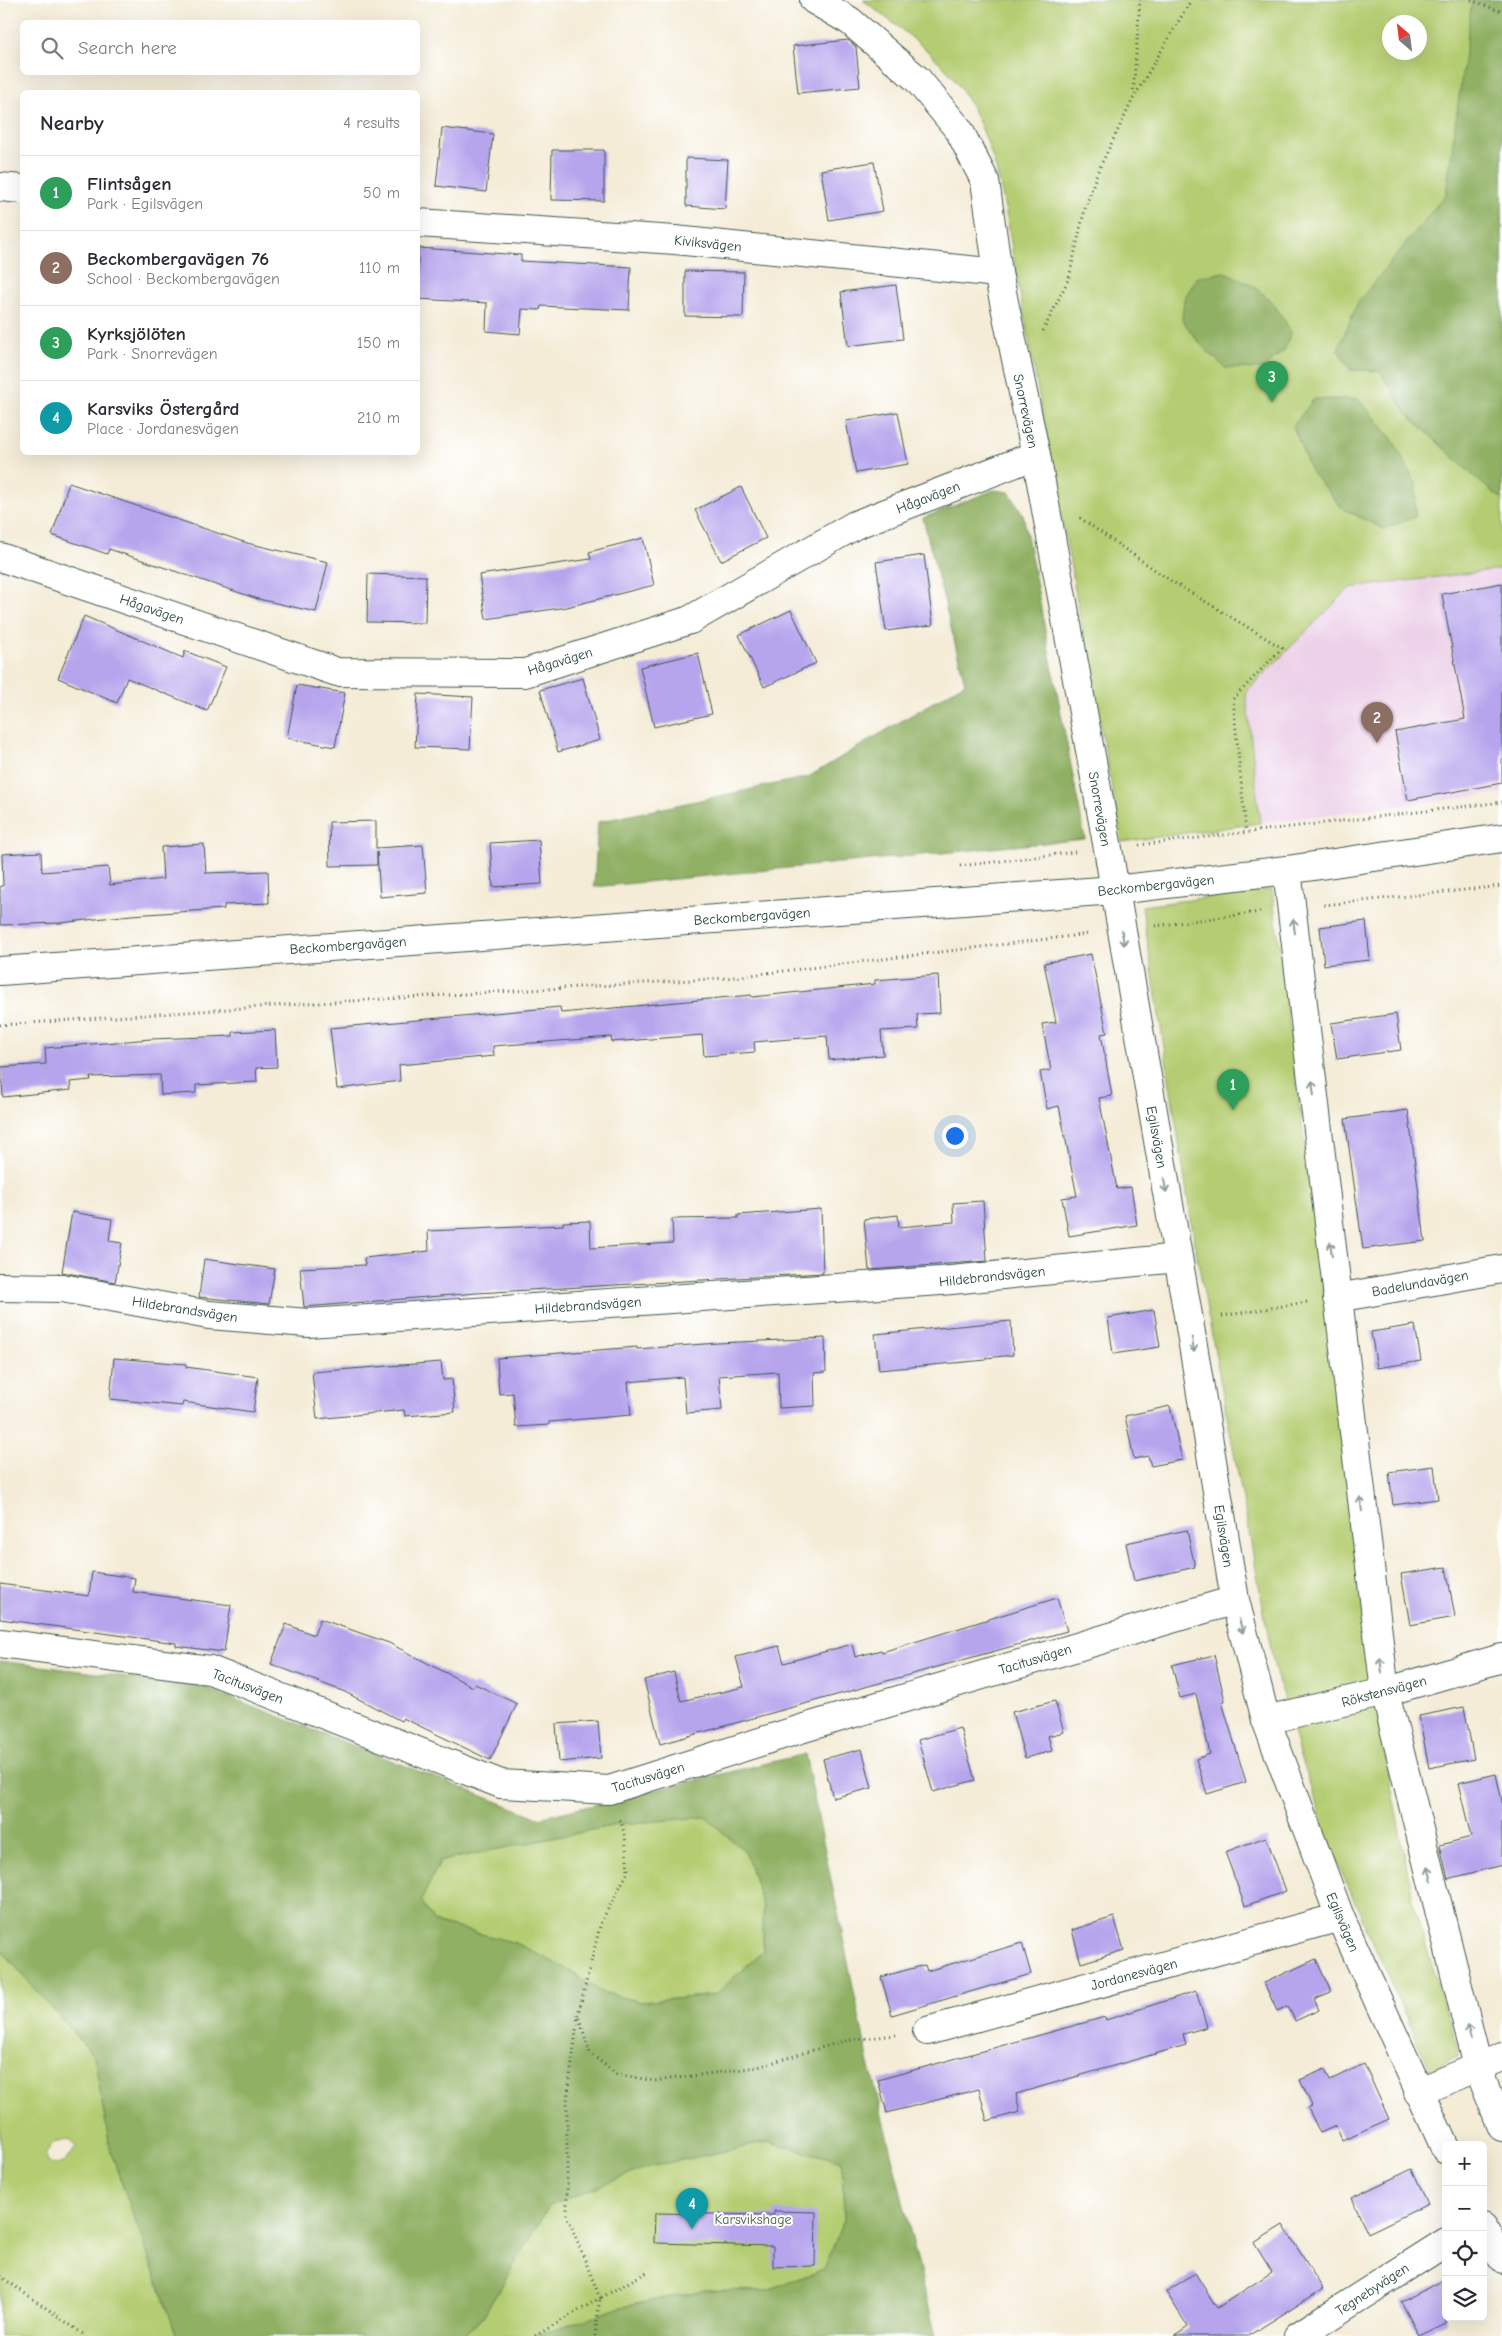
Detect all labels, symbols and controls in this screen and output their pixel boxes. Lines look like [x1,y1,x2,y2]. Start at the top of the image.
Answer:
north arrow [1382,15,1427,60]
search box [20,20,420,75]
icon: search [38,34,66,62]
text: Search here [78,37,177,59]
text: Nearby [40,111,104,135]
text: 4 results [343,114,400,132]
text: Flintsågen [87,173,171,195]
text: 1 [53,184,59,202]
text: 50 m [363,184,400,202]
text: Park · Egilsvägen [87,195,203,213]
street label: Kiviksvägen [673,232,742,255]
text: Beckombergavägen 76 [87,248,269,270]
text: 2 [52,259,60,277]
text: 110 m [359,259,400,277]
text: School · Beckombergavägen [87,270,280,288]
text: Kyrksjölöten [87,323,186,345]
text: 3 [52,334,60,352]
text: 150 m [357,334,400,352]
text: Park · Snorrevägen [87,345,218,363]
pin: 3 [1256,361,1288,402]
street label: Snorrevägen [1009,372,1042,450]
text: Karsviks Östergård [87,398,239,420]
text: 4 [52,409,60,427]
text: 210 m [357,409,400,427]
text: Place · Jordanesvägen [87,420,239,438]
street label: Hågavägen [894,478,962,517]
street label: Hågavägen [117,591,186,628]
street label: Hågavägen [526,644,595,679]
pin: 2 [1361,702,1393,743]
street label: Snorrevägen [1085,770,1114,848]
street label: Beckombergavägen [1097,871,1215,900]
street label: Beckombergavägen [693,904,811,929]
one-way arrow [1289,919,1299,935]
one-way arrow [1119,930,1129,946]
street label: Beckombergavägen [289,933,407,958]
pin: 1 [1217,1069,1249,1110]
one-way arrow [1308,1080,1318,1096]
street label: Egilsvägen [1143,1105,1170,1170]
your location [942,1123,968,1149]
one-way arrow [1161,1176,1171,1192]
one-way arrow [1326,1242,1336,1258]
street label: Hildebrandsvägen [938,1262,1046,1291]
street label: Badelundavägen [1370,1267,1470,1300]
street label: Hildebrandsvägen [131,1293,239,1326]
street label: Hildebrandsvägen [534,1293,642,1318]
one-way arrow [1189,1336,1199,1352]
one-way arrow [1356,1496,1366,1512]
street label: Egilsvägen [1210,1504,1237,1568]
one-way arrow [1237,1617,1246,1633]
street label: Tacitusvägen [997,1640,1074,1679]
one-way arrow [1376,1657,1386,1673]
street label: Tacitusvägen [210,1665,286,1708]
street label: Rökstensvägen [1340,1672,1429,1711]
street label: Tacitusvägen [610,1758,687,1797]
one-way arrow [1425,1867,1434,1883]
street label: Egilsvägen [1322,1890,1363,1954]
street label: Jordanesvägen [1089,1955,1179,1994]
one-way arrow [1464,2024,1473,2040]
map controls [1442,2141,1487,2321]
button: + [1442,2141,1487,2186]
button: − [1442,2186,1487,2231]
pin: 4 [676,2188,708,2229]
park label: Karsvikshage [714,2211,792,2228]
button: locate [1442,2231,1487,2276]
street label: Tegnebyvägen [1332,2259,1412,2319]
button: layers [1442,2276,1487,2321]

